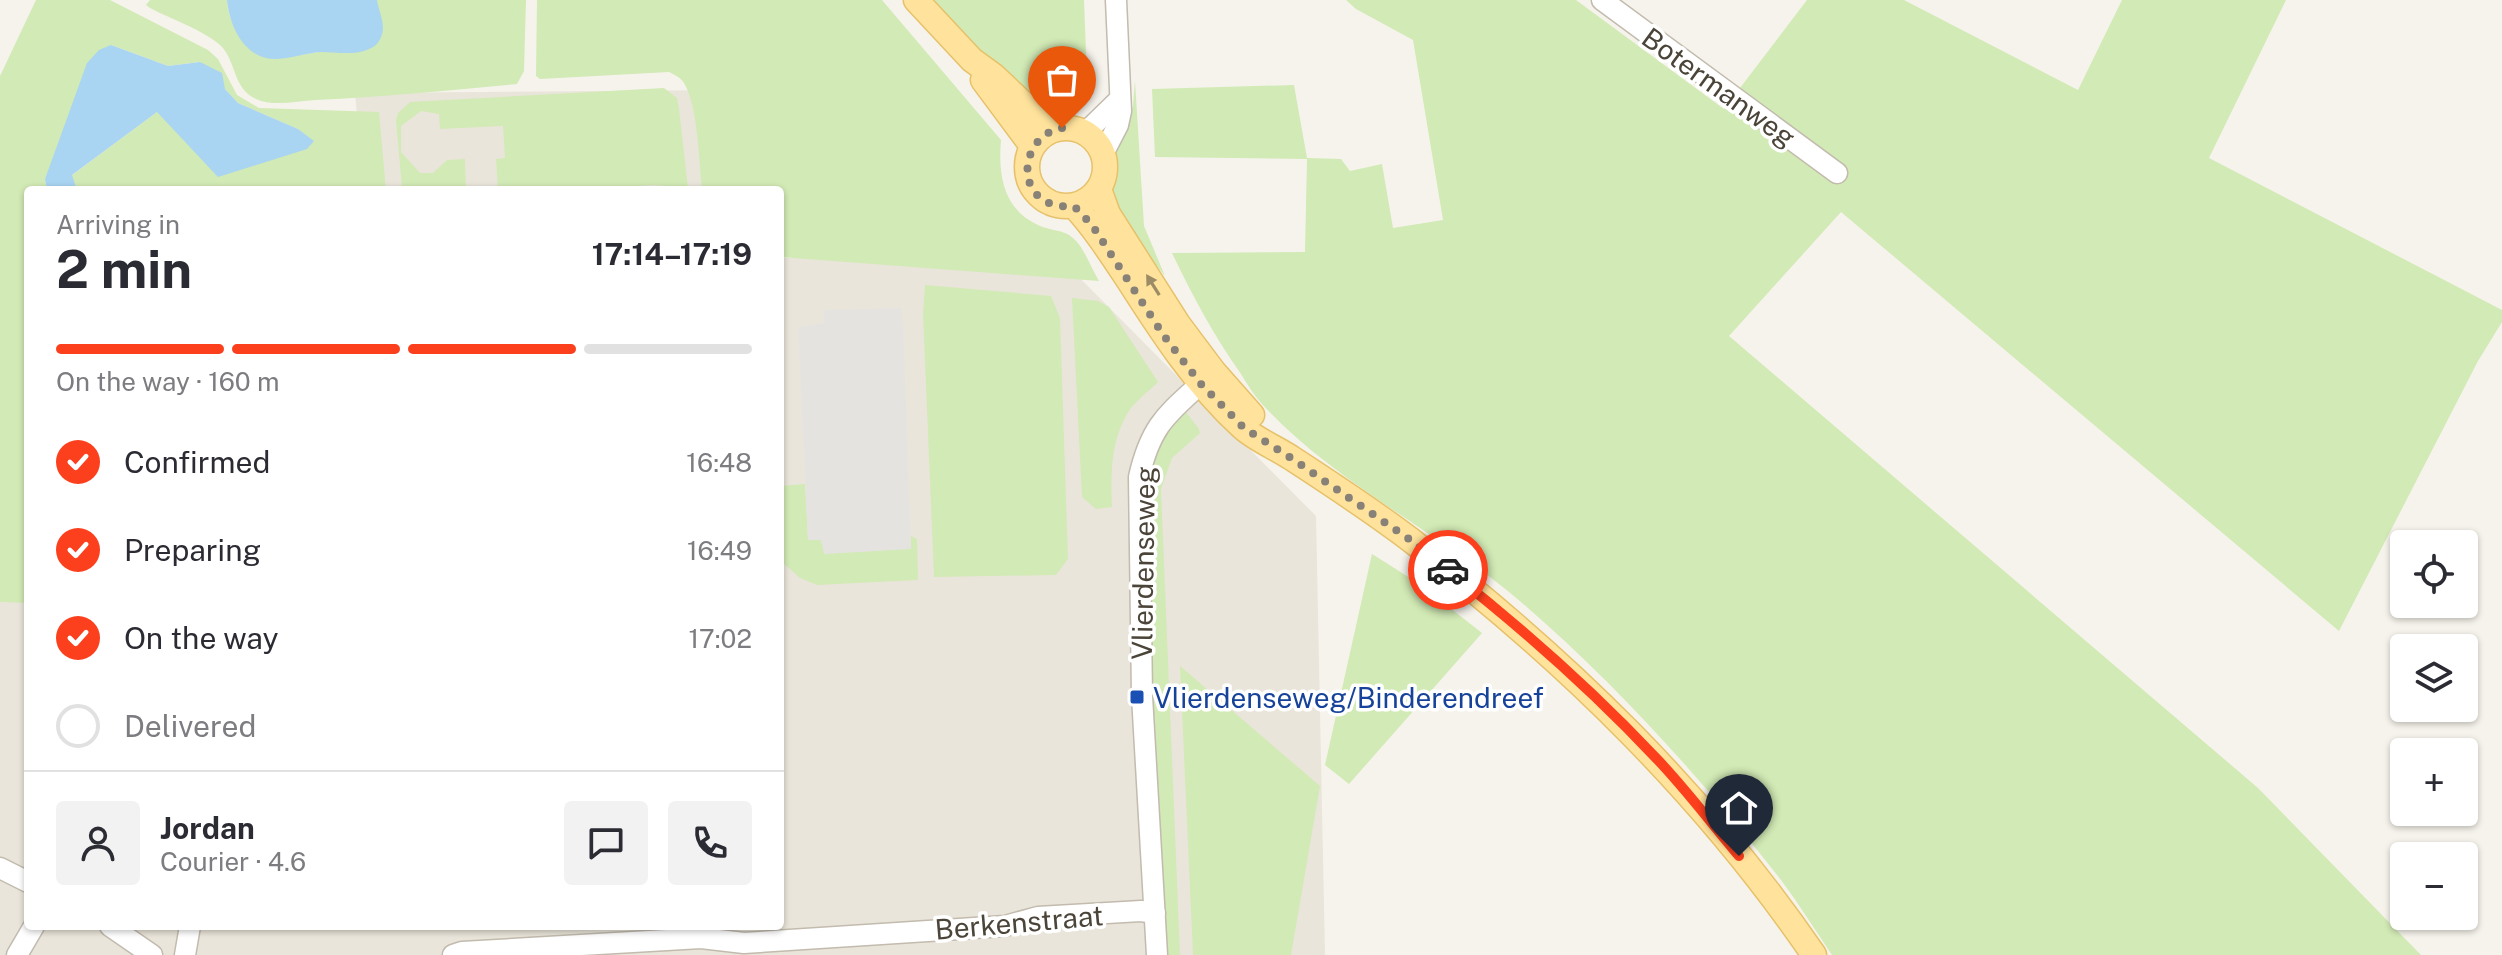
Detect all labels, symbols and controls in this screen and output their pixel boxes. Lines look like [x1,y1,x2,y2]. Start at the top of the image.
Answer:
street label: Botermanweg [1636,20,1802,154]
pin [1028,46,1096,128]
icon: bag [1040,58,1084,102]
text: Arriving in [56,209,180,240]
text: 17:14–17:19 [592,236,752,272]
text: 2 min [56,239,192,300]
one-way arrow [1147,274,1161,296]
text: On the way · 160 m [56,366,280,397]
icon: check [56,440,100,484]
text: Confirmed [124,444,270,480]
text: 16:48 [686,447,752,478]
street label: Vlierdenseweg [1125,466,1161,660]
icon: check [56,528,100,572]
courier [1408,530,1488,610]
map controls [2390,530,2478,930]
button: locate [2390,530,2478,618]
text: Preparing [124,532,261,568]
text: 16:49 [687,535,752,566]
icon: car [1426,548,1470,592]
icon: check [56,616,100,660]
text: On the way [124,620,278,656]
text: 17:02 [689,623,752,654]
button: layers [2390,634,2478,722]
place label: Vlierdenseweg/Binderendreef [1153,681,1544,714]
marker: Vlierdenseweg/Binderendreef [1128,688,1146,706]
text: Delivered [124,708,256,744]
button: + [2390,738,2478,826]
pin [1705,774,1773,856]
icon: home [1717,786,1761,830]
button: person [56,801,140,885]
button: chat [564,801,648,885]
button: phone [668,801,752,885]
text: Jordan [160,810,255,846]
button: − [2390,842,2478,930]
text: Courier · 4.6 [160,846,306,877]
street label: Berkenstraat [933,898,1105,946]

